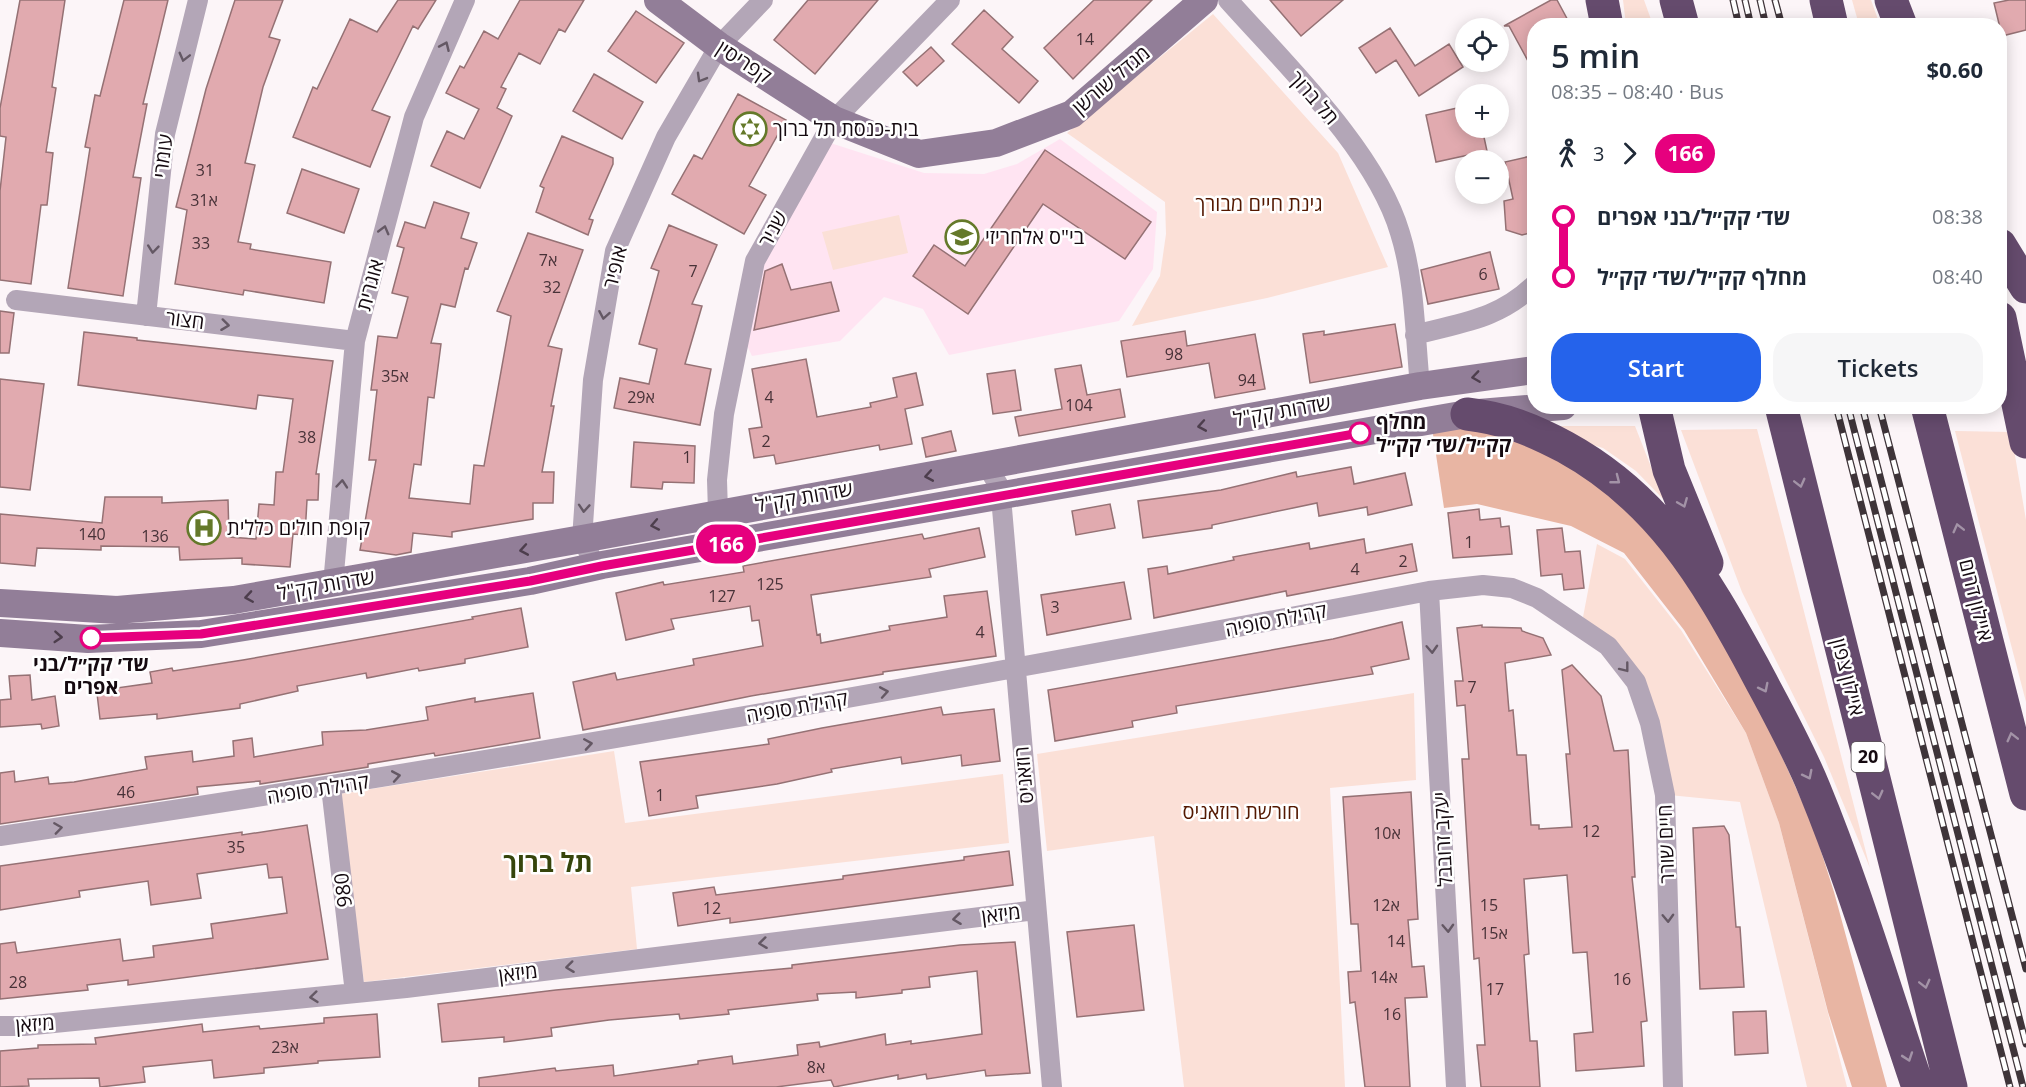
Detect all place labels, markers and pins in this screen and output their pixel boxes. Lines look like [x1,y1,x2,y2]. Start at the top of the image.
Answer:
synagogue icon: בית-כנסת תל ברוך [732,111,768,147]
place label: בית-כנסת תל ברוך [773,115,919,142]
school or university icon: בי"ס אלחריזי [944,219,980,255]
place label: בי"ס אלחריזי [985,223,1085,250]
place label: מחלף קק״ל/שד׳ קק״ל [1376,408,1511,458]
marker: מחלף קק״ל/שד׳ קק״ל [1349,422,1371,444]
hospital icon: קופת חולים כללית [186,510,222,546]
place label: קופת חולים כללית [227,514,370,541]
marker: שד׳ קק״ל/בני אפרים [80,627,102,649]
place label: שד׳ קק״ל/בני אפרים [33,650,149,700]

